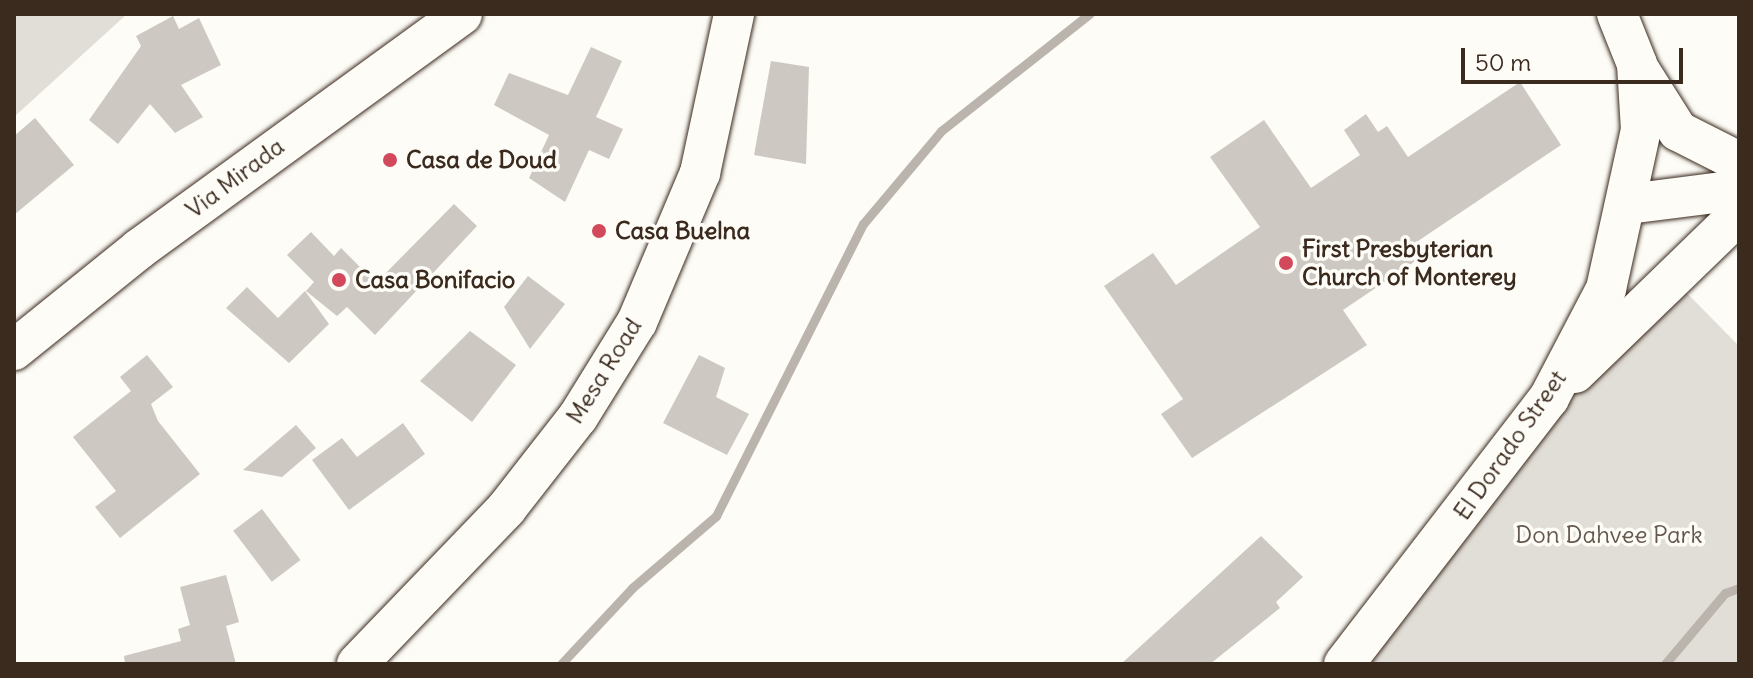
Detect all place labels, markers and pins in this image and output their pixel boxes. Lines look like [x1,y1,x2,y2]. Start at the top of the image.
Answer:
place label: Casa de Doud [406,146,557,174]
marker: Casa de Doud [381,151,399,169]
place label: Casa Buelna [615,217,750,245]
marker: Casa Buelna [590,222,608,240]
place label: First Presbyterian Church of Monterey [1302,235,1517,291]
marker: First Presbyterian Church of Monterey [1277,254,1295,272]
place label: Casa Bonifacio [355,266,515,294]
marker: Casa Bonifacio [330,271,348,289]

